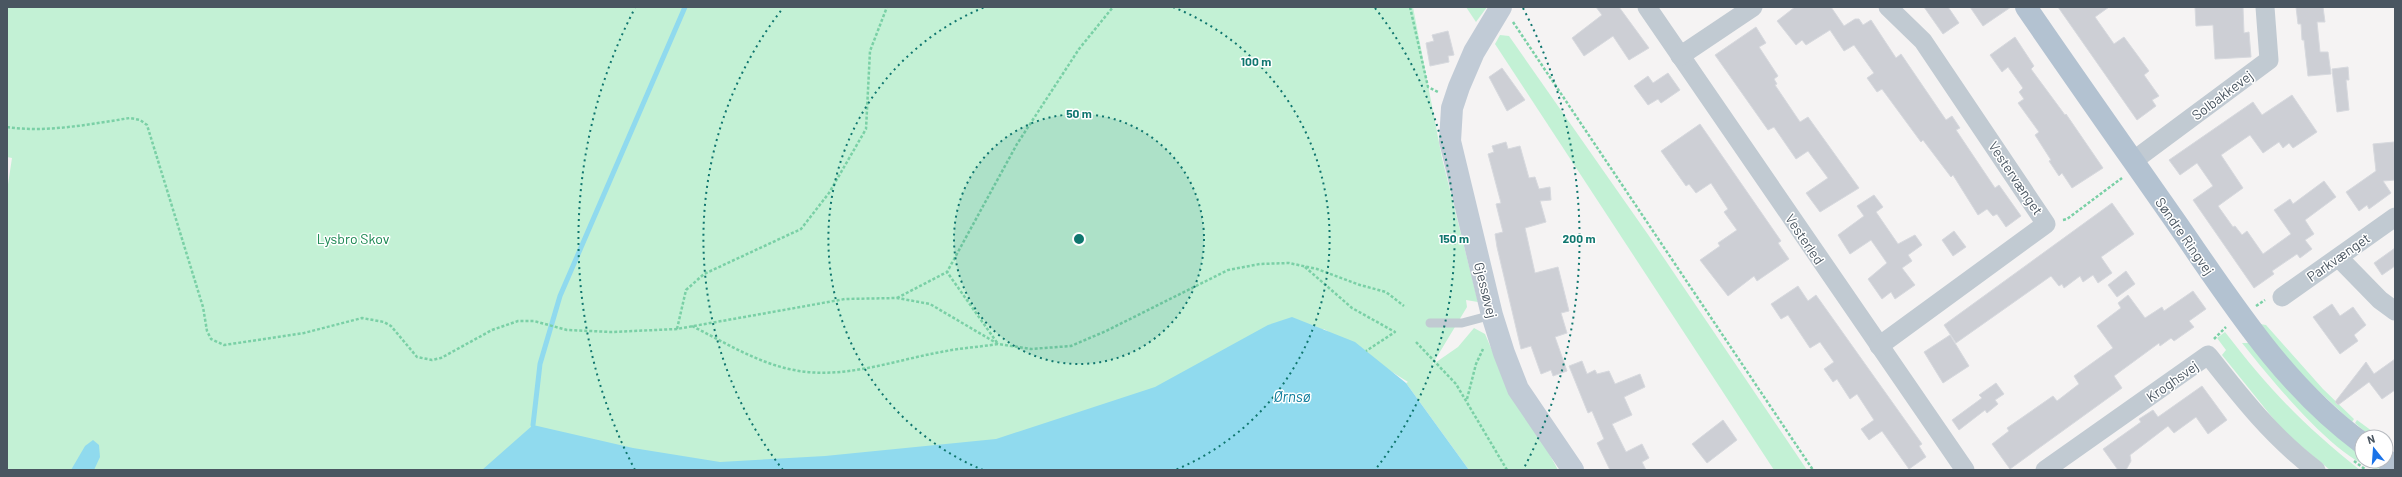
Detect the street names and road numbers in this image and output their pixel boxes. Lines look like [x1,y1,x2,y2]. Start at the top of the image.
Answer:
street label: Solbakkevej [2188,66,2256,124]
street label: Vestervænget [1985,138,2047,218]
street label: Søndre Ringvej [2152,194,2218,278]
street label: Vesterled [1782,210,1828,268]
street label: Parkvænget [2303,229,2373,285]
street label: Gjessøvej [1471,260,1501,320]
street label: Kroghsvej [2143,357,2201,405]

